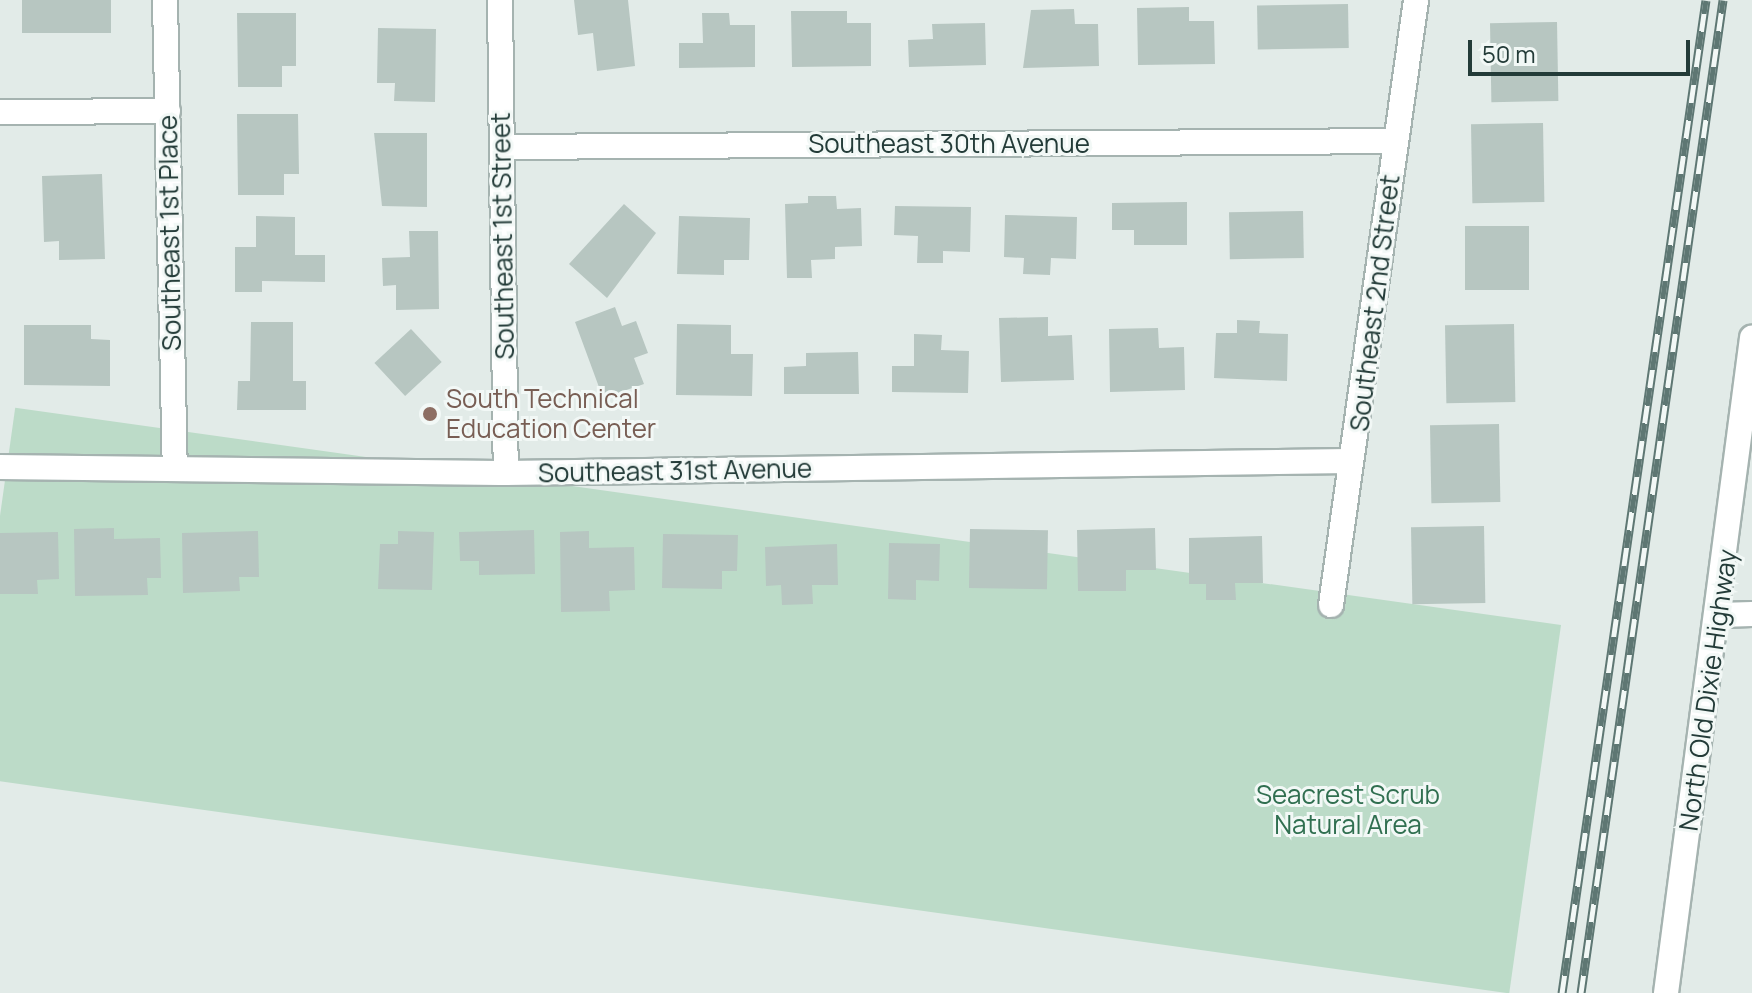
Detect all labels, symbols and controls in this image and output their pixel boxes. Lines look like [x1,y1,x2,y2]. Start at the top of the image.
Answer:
scale bar [1472,24,1694,74]
text: 50 m [1482,37,1536,70]
street label: Southeast 1st Street [485,112,521,360]
street label: Southeast 1st Place [152,115,188,351]
street label: Southeast 30th Avenue [808,128,1090,160]
street label: Southeast 2nd Street [1344,173,1406,433]
place label: South Technical Education Center [446,383,656,444]
marker: South Technical Education Center [421,405,439,423]
street label: Southeast 31st Avenue [538,453,812,489]
street label: North Old Dixie Highway [1673,547,1743,833]
park label: Seacrest Scrub Natural Area [1256,779,1440,840]

